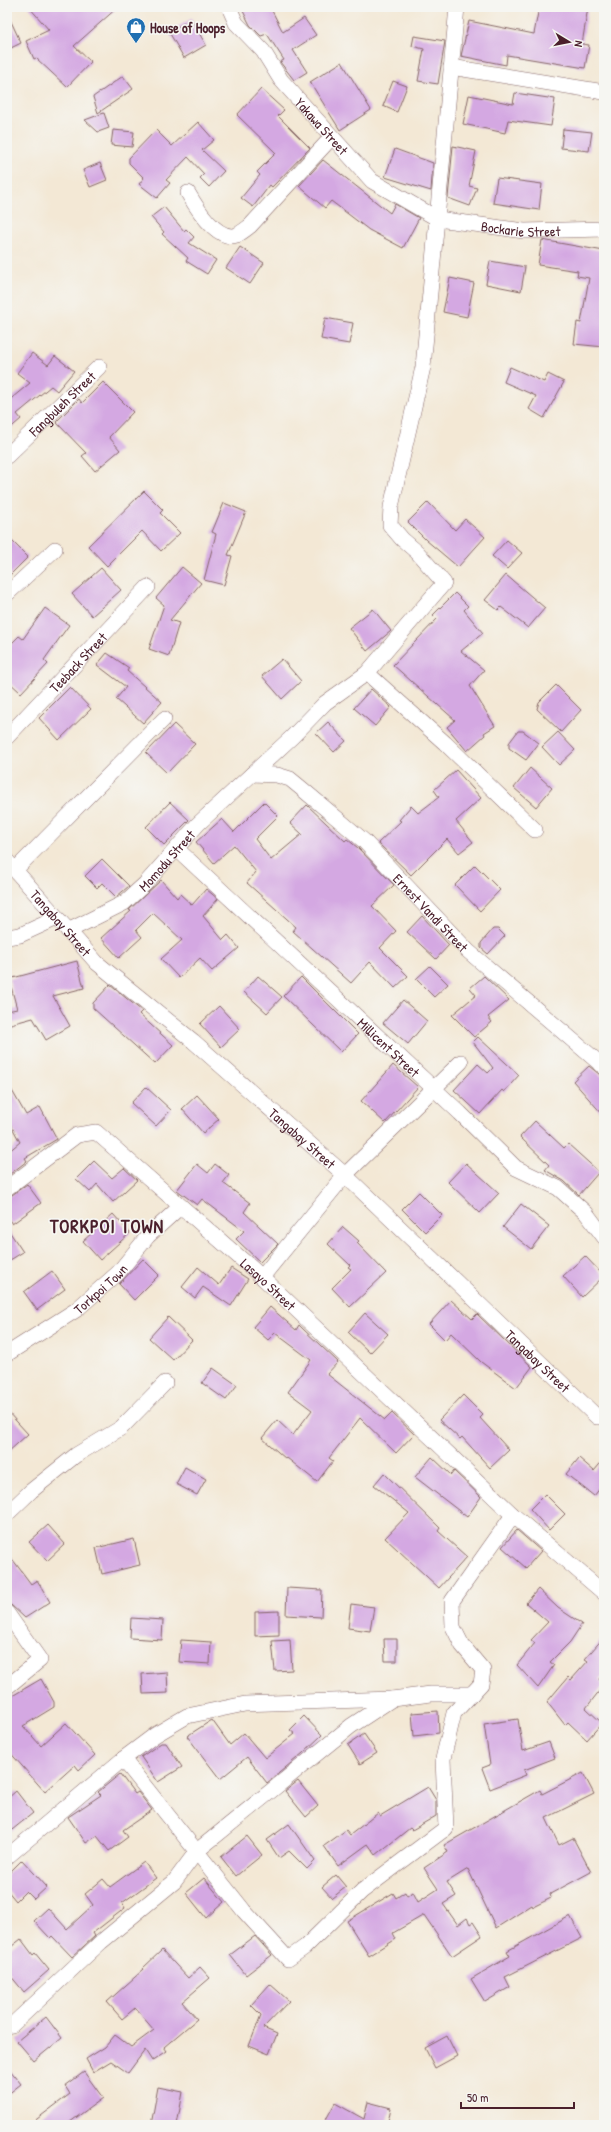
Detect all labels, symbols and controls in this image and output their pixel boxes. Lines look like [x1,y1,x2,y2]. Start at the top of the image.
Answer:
shop icon: House of Hoops [125,16,147,44]
place label: House of Hoops [150,18,226,39]
north arrow [549,22,589,62]
text: N [571,40,586,48]
street label: Yakawa Street [291,93,353,159]
street label: Bockarie Street [480,216,561,241]
street label: Fangbuleh Street [23,366,99,441]
street label: Teeback Street [45,628,111,696]
street label: Momodu Street [134,825,199,895]
street label: Ernest Vandi Street [390,869,473,955]
street label: Tangabay Street [27,885,96,960]
street label: Millicent Street [354,1013,424,1081]
street label: Tangabay Street [265,1103,340,1172]
district label: TORKPOI TOWN [49,1214,164,1239]
street label: Lasayo Street [237,1253,301,1314]
street label: Torkpoi Town [69,1260,131,1318]
street label: Tangabay Street [501,1325,575,1396]
scale bar [461,2084,574,2110]
text: 50 m [467,2089,488,2106]

